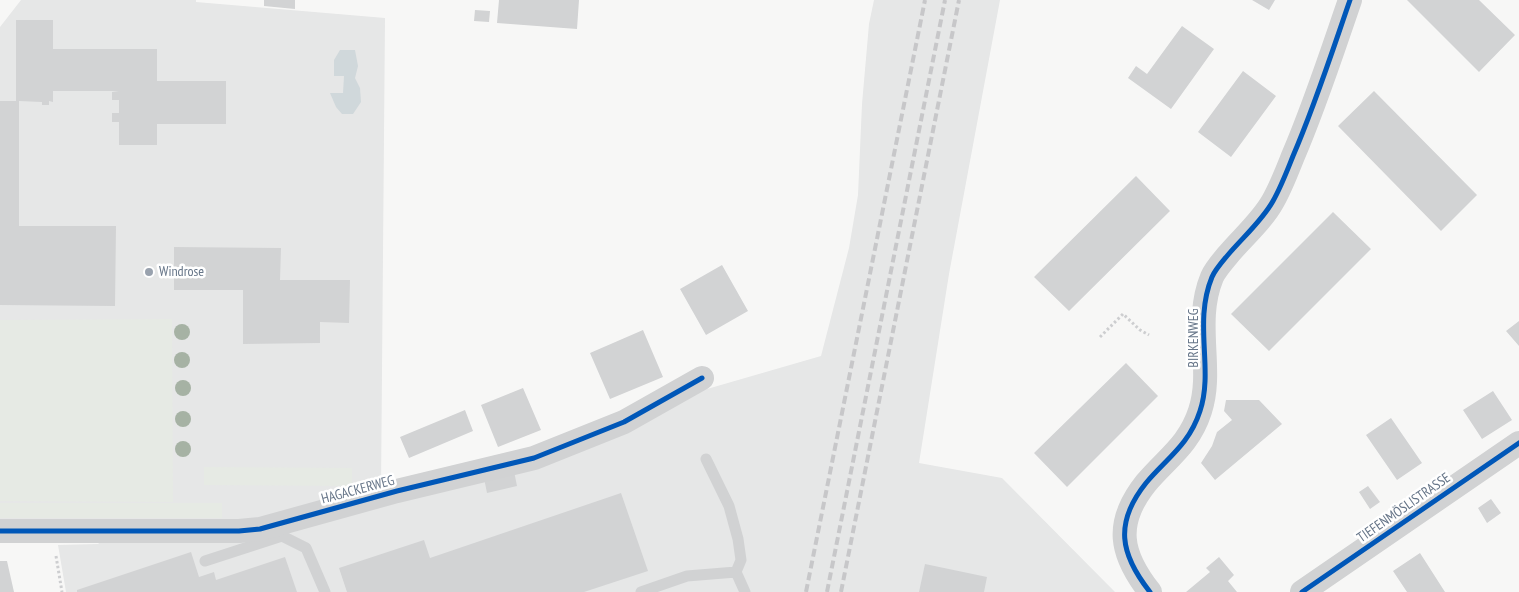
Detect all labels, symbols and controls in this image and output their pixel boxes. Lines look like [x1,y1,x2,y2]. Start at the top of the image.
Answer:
place label: Windrose [159,264,204,280]
marker: Windrose [143,266,155,278]
street label: BIRKENWEG [1186,308,1202,368]
street label: TIEFENMÖSLISTRASSE [1354,470,1454,546]
street label: HAGACKERWEG [320,472,396,508]

